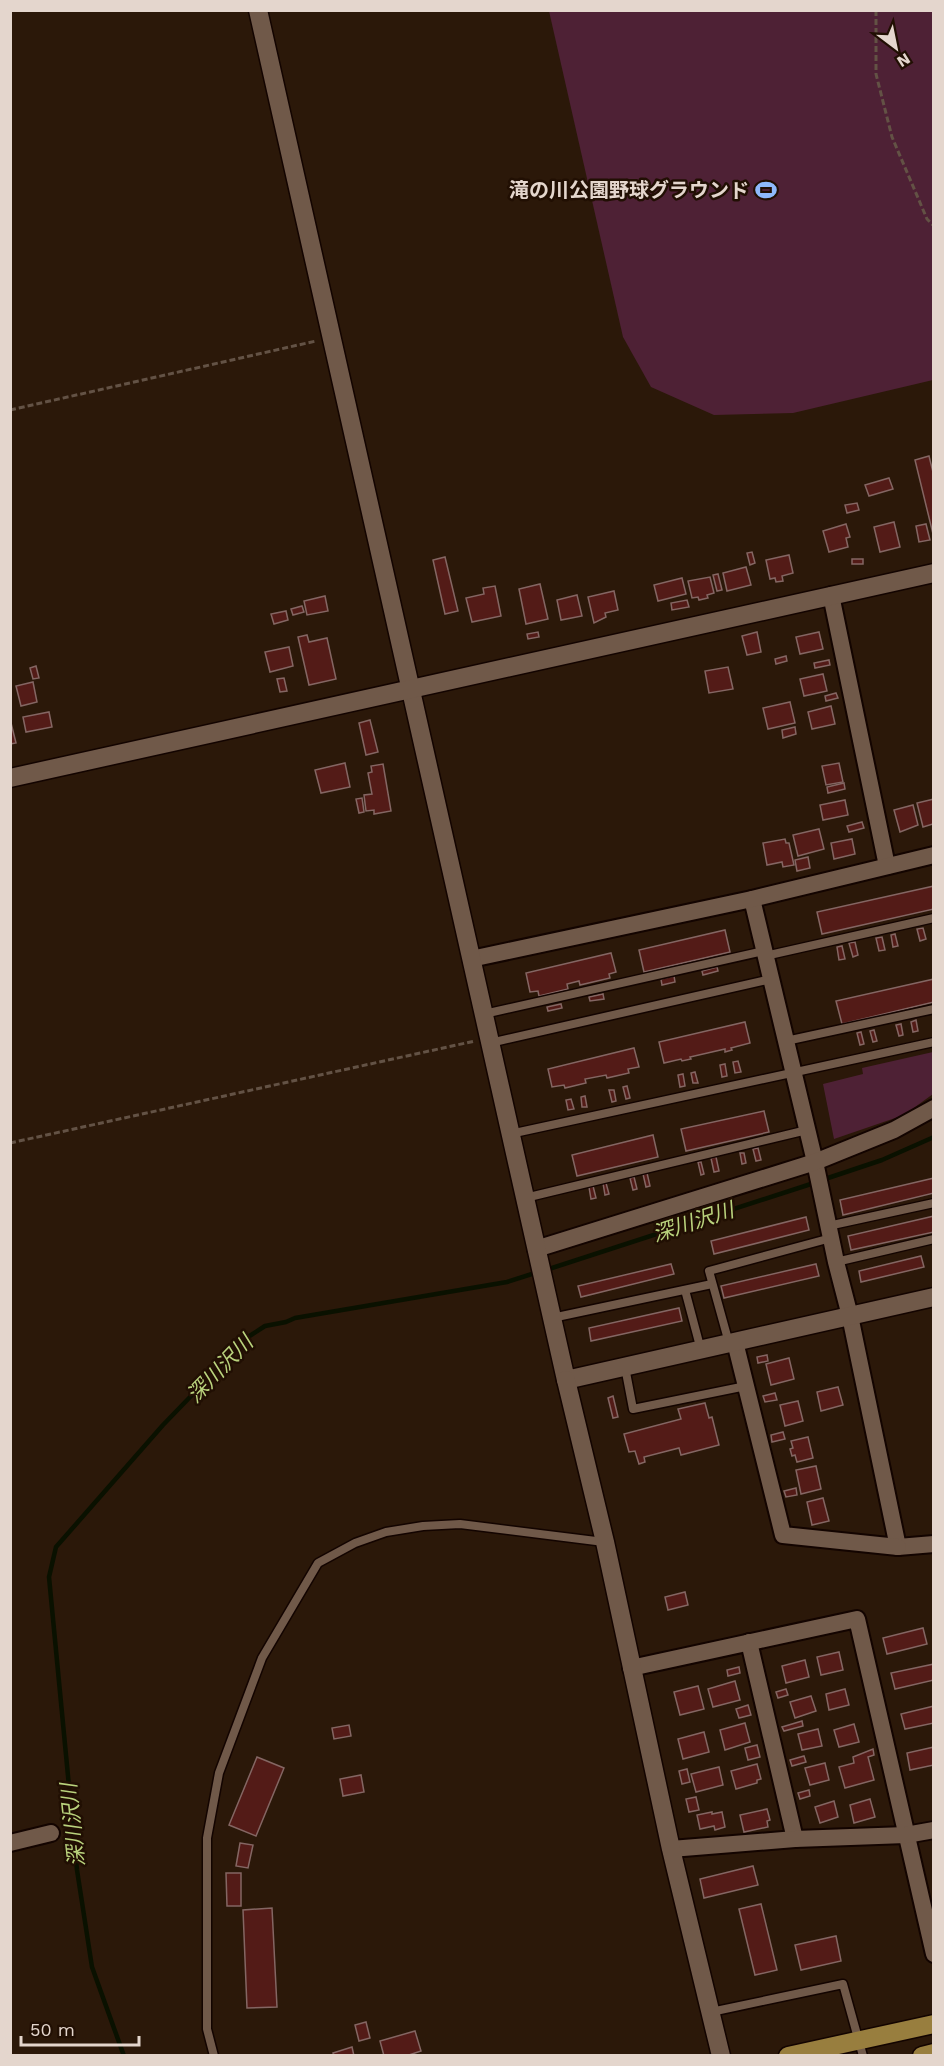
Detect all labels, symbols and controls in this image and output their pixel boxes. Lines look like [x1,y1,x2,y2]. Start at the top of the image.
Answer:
north arrow [866,18,926,78]
text: N [894,49,914,71]
place label: 滝の川公園野球グラウンド [509,178,749,202]
sports icon: 滝の川公園野球グラウンド [754,178,778,202]
water label: 深川沢川 [649,1196,739,1246]
water label: 深川沢川 [181,1328,259,1408]
water label: 深川沢川 [55,1780,89,1868]
scale bar [21,2009,140,2047]
text: 50 m [30,2019,75,2040]

